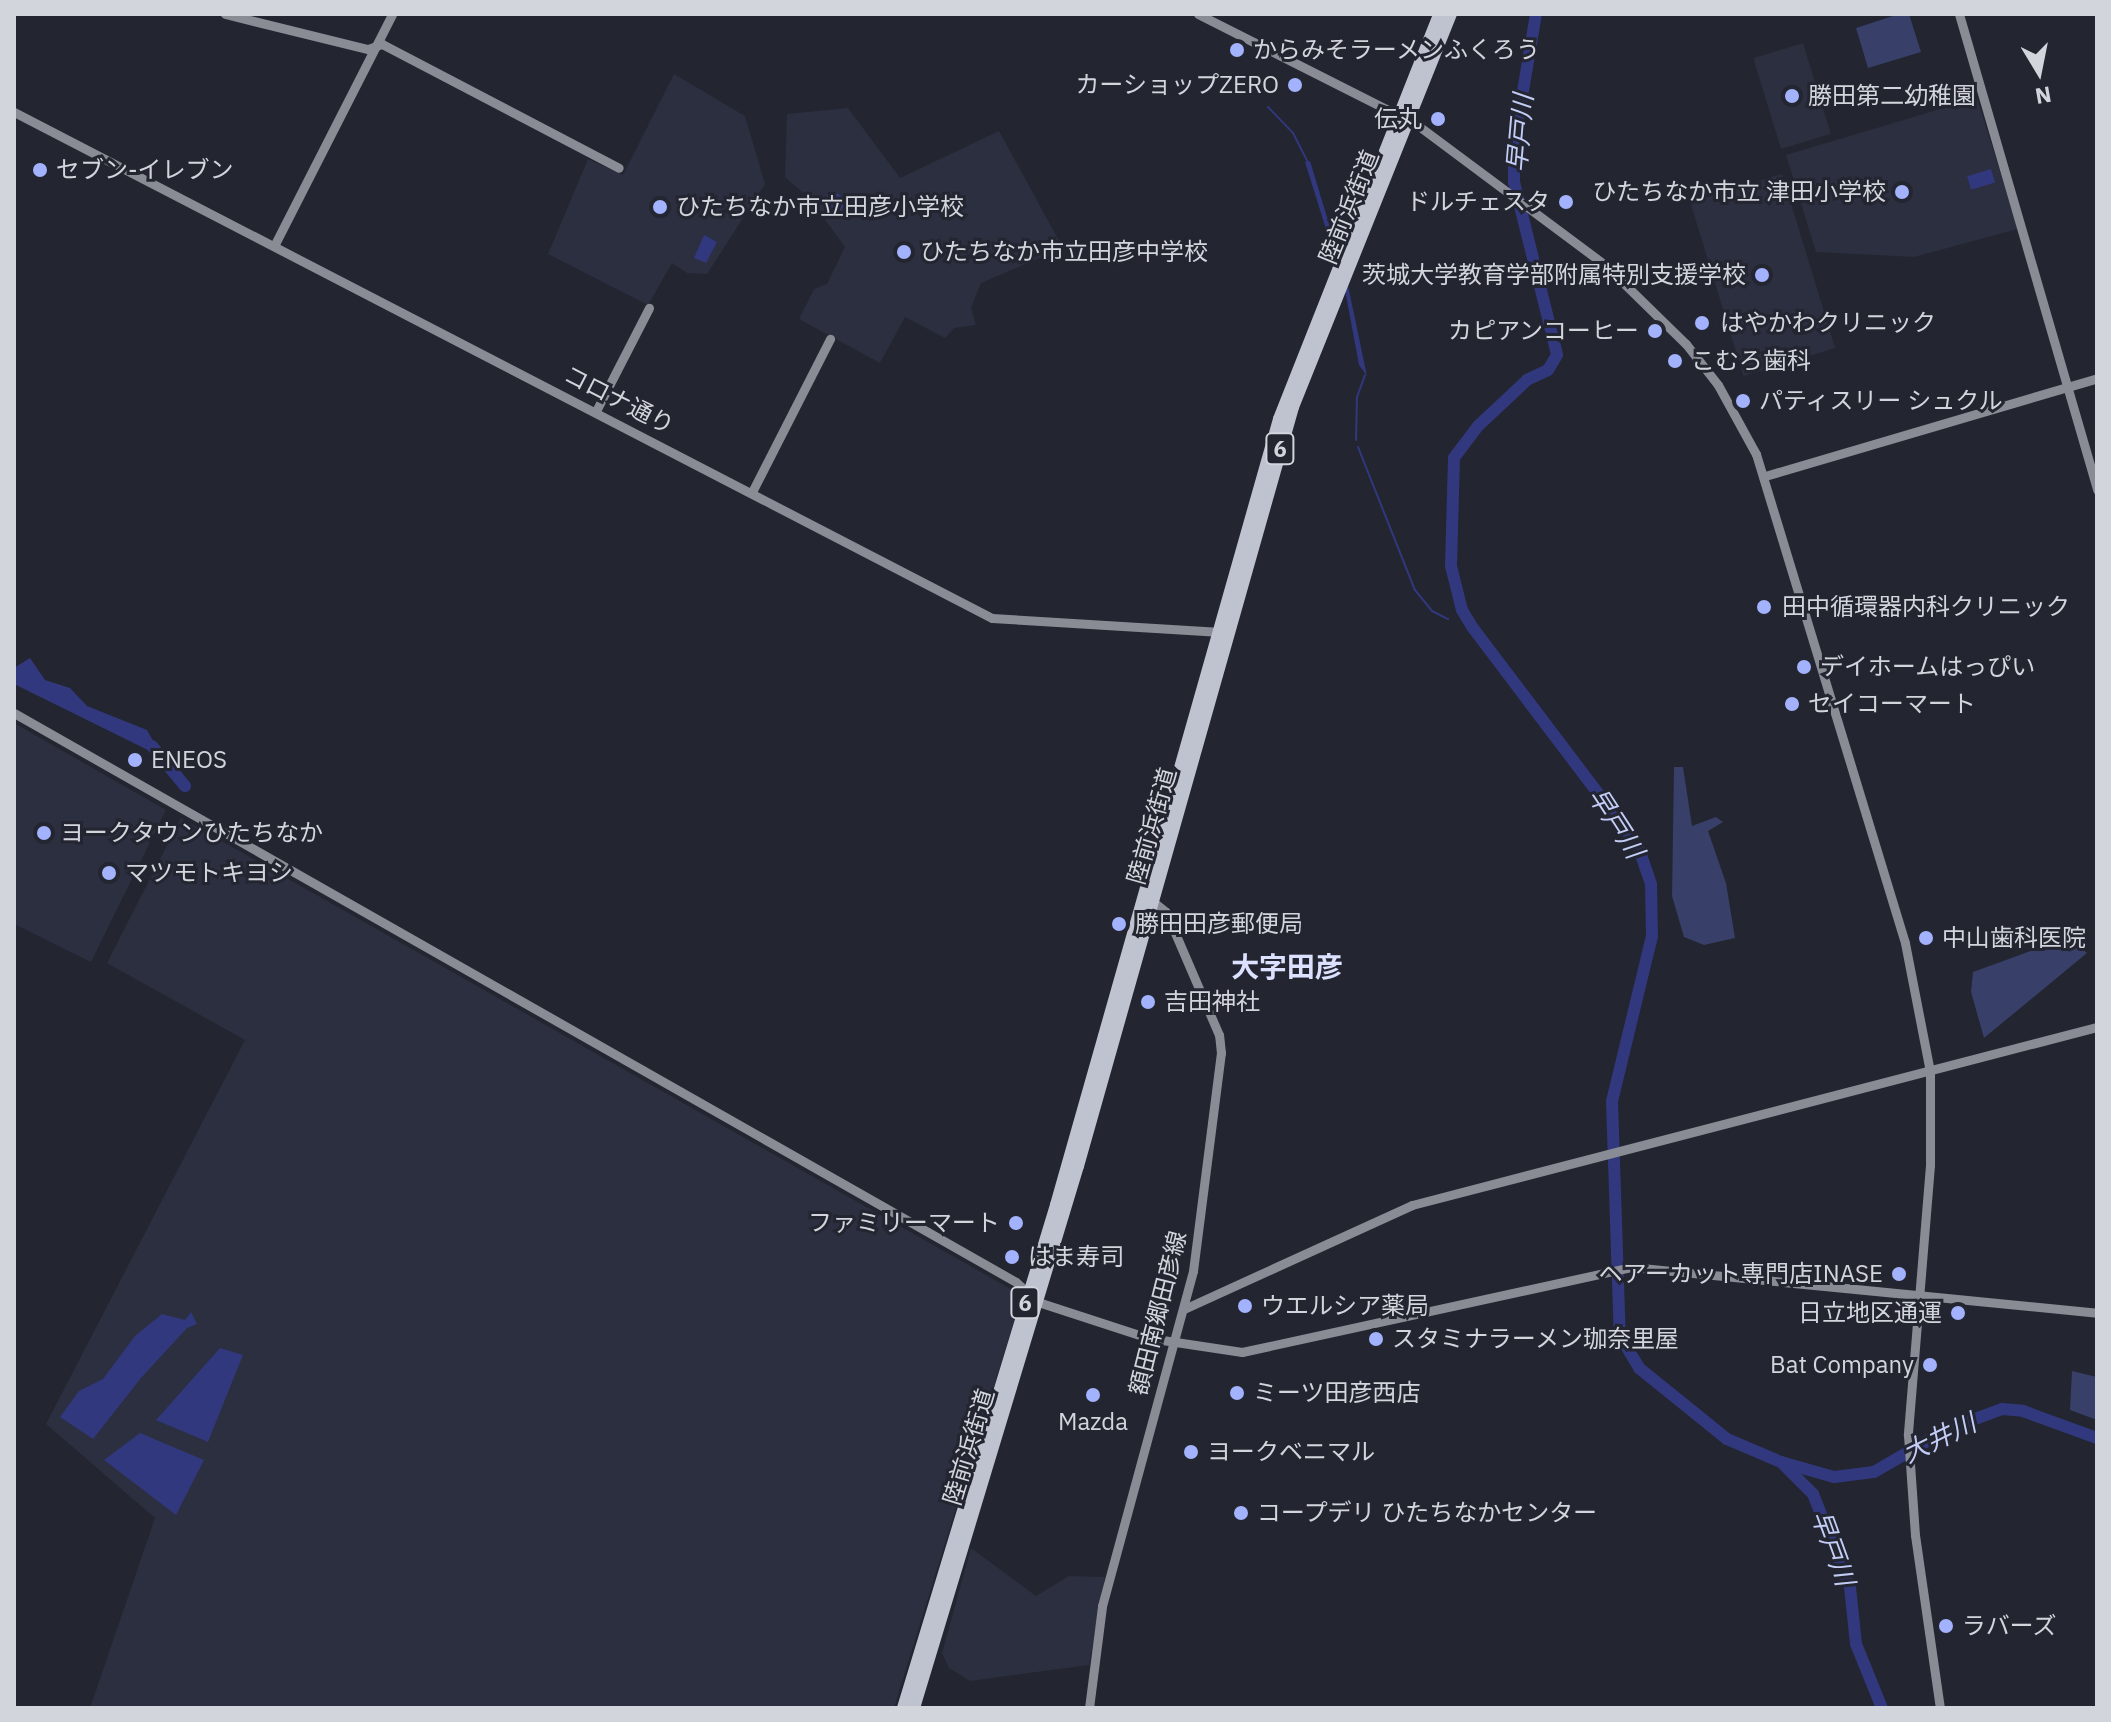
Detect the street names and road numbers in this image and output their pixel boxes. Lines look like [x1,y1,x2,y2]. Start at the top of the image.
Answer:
street label: 陸前浜街道 [1313,146,1385,268]
street label: コロナ通り [559,360,679,440]
road number: 6 [1264,431,1296,467]
street label: 陸前浜街道 [1122,764,1182,888]
street label: 額田南郷田彦線 [1124,1228,1192,1398]
road number: 6 [1009,1285,1041,1321]
street label: 陸前浜街道 [938,1385,1000,1509]

